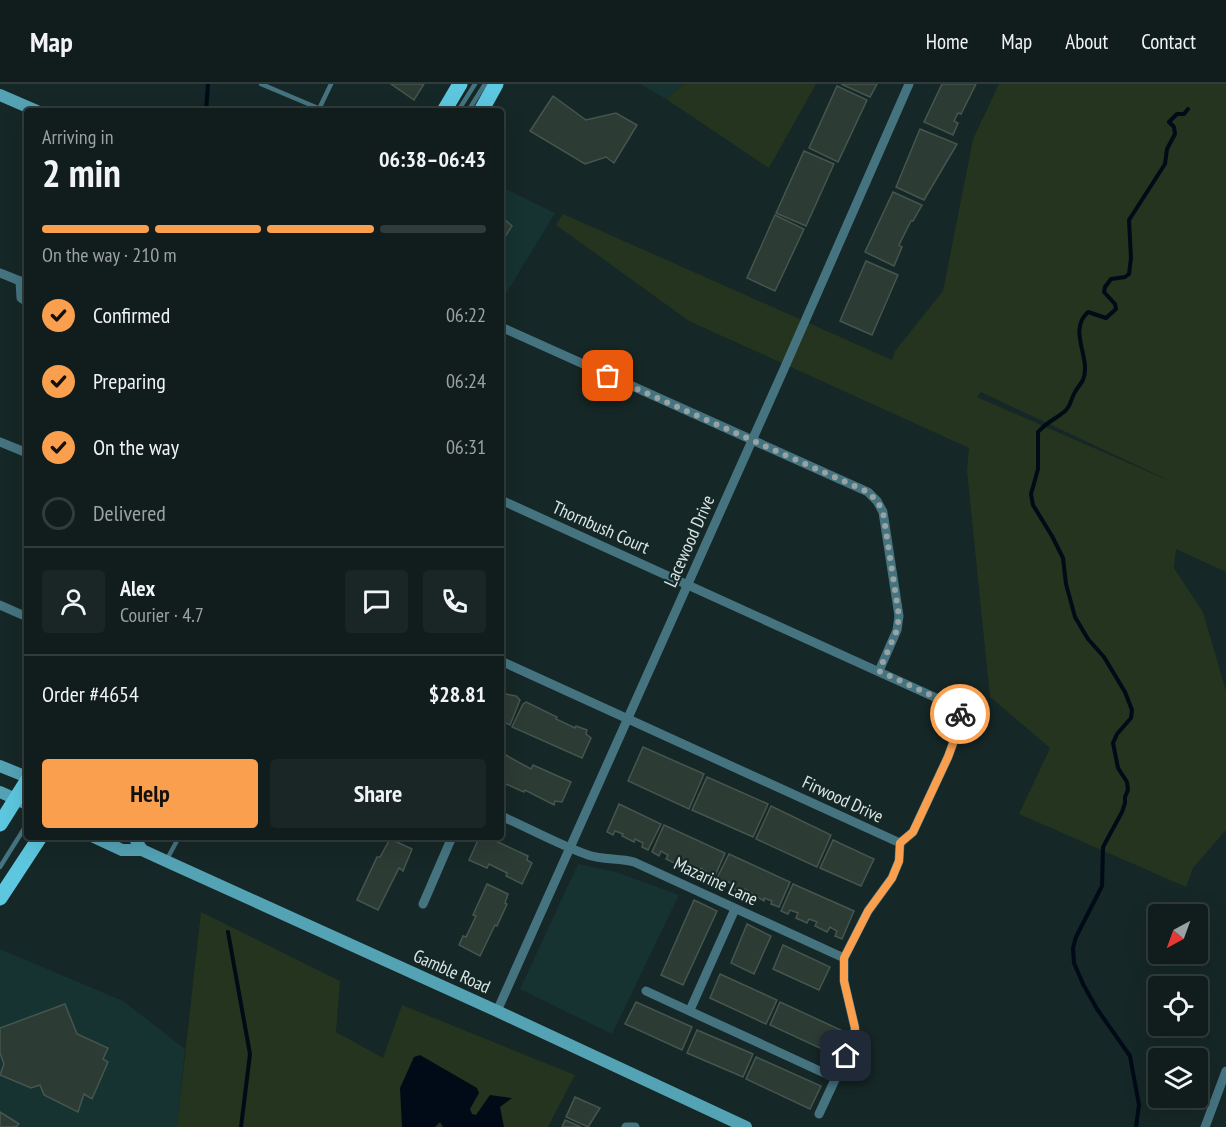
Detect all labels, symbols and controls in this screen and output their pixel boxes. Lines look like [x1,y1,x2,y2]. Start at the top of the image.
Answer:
text: Map [30,23,73,60]
text: Home [926,28,968,55]
text: Map [1001,28,1032,55]
text: About [1065,28,1108,55]
text: Contact [1141,28,1196,55]
text: Arriving in [42,124,114,150]
text: 06:38–06:43 [379,145,486,173]
text: 2 min [42,147,121,198]
text: On the way · 210 m [42,242,177,268]
icon: check [42,299,75,332]
text: Confirmed [93,301,170,329]
text: 06:22 [446,302,486,328]
pin [582,350,633,401]
icon: bag [591,359,624,392]
icon: check [42,365,75,398]
text: Preparing [93,367,166,395]
text: 06:24 [446,368,486,394]
icon: check [42,431,75,464]
text: On the way [93,433,179,461]
text: 06:31 [446,434,486,460]
street label: Lacewood Drive [659,491,719,591]
street label: Thornbush Court [549,495,653,559]
text: Delivered [93,499,166,527]
button: person [42,570,105,633]
button: chat [345,570,408,633]
button: phone [423,570,486,633]
text: Alex [120,574,155,602]
text: Courier · 4.7 [120,602,204,628]
text: Order #4654 [42,680,139,708]
text: $28.81 [429,680,486,708]
courier [930,684,990,744]
icon: bike [944,698,977,731]
button: Help [42,759,258,828]
button: Share [270,759,486,828]
street label: Firwood Drive [799,770,887,828]
street label: Mazarine Lane [670,852,762,910]
north arrow [1148,904,1208,964]
map controls [1148,904,1208,1108]
street label: Gamble Road [410,944,494,998]
button: locate [1148,976,1208,1036]
pin [820,1030,871,1081]
icon: home [829,1039,862,1072]
button: layers [1148,1048,1208,1108]

